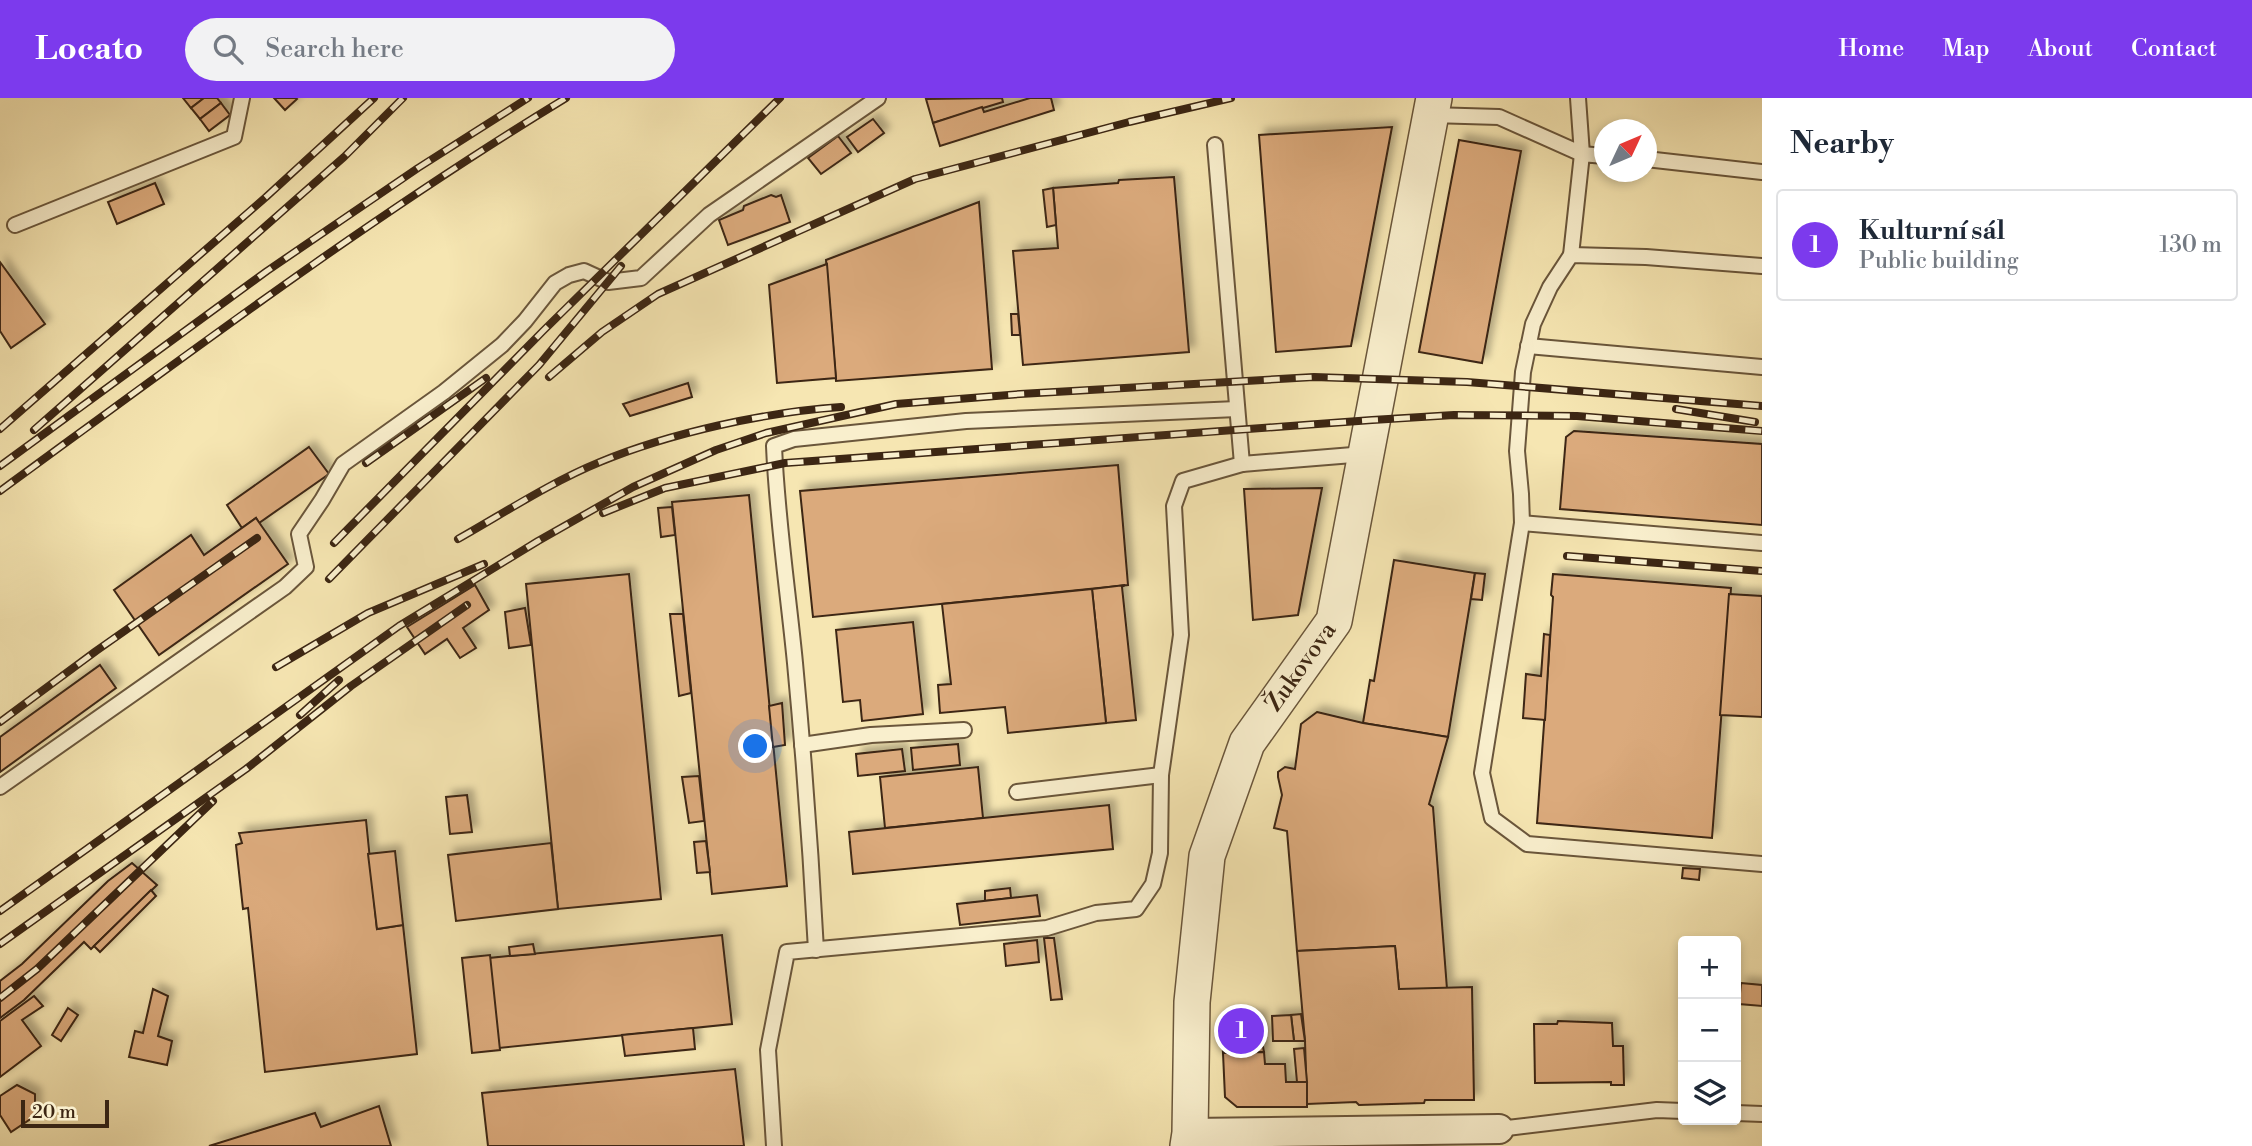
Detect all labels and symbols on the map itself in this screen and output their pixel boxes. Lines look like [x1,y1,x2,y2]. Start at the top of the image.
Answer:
north arrow [1594,119,1657,182]
street label: Žukovova [1258,616,1344,718]
your location [738,729,772,763]
pin: 1 [1218,1005,1264,1057]
scale bar [21,1097,108,1129]

